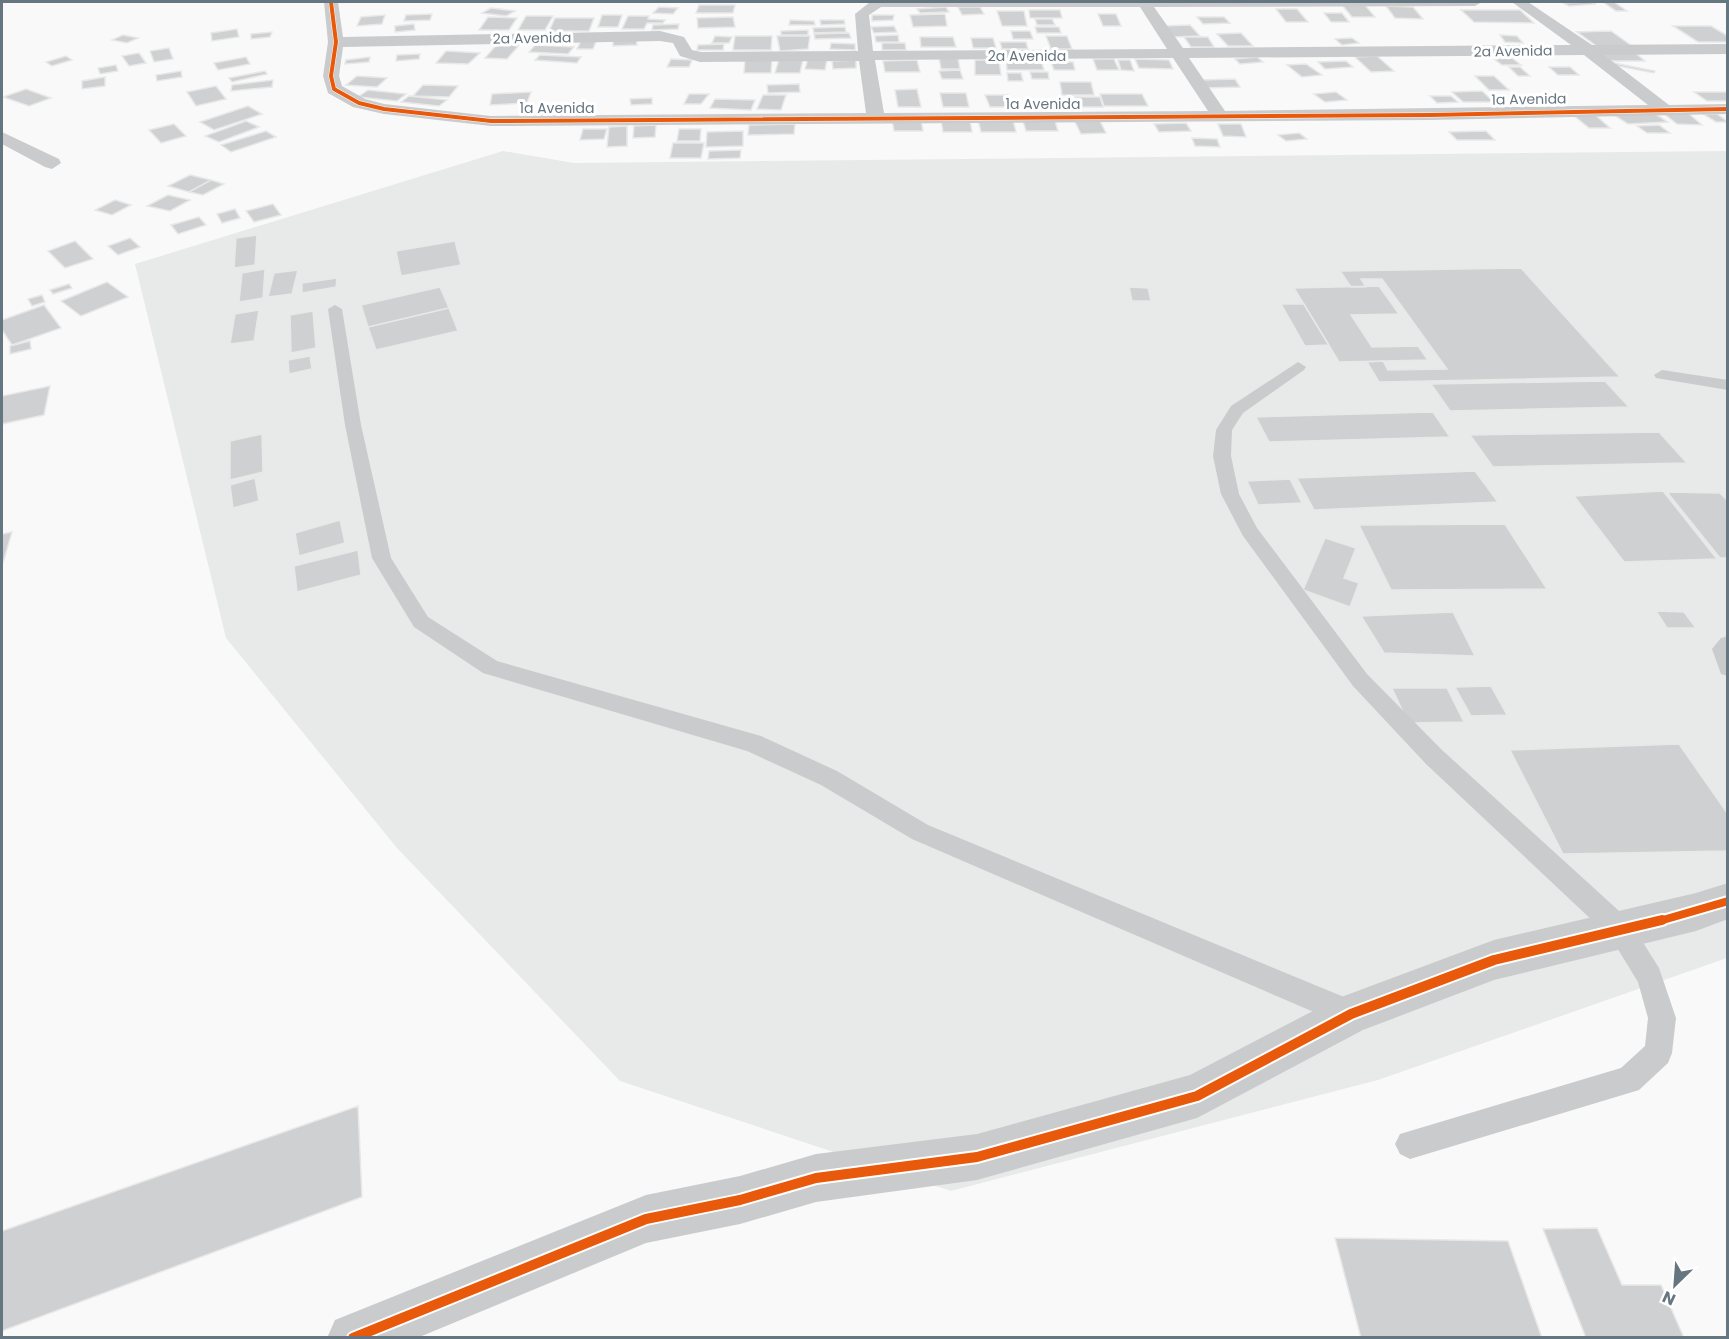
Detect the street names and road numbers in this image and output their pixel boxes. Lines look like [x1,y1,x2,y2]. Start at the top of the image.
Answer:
street label: 2a Avenida [493,27,571,49]
street label: 2a Avenida [1474,40,1552,62]
street label: 2a Avenida [988,46,1066,66]
street label: 1a Avenida [1491,88,1567,110]
street label: 1a Avenida [1006,94,1080,114]
street label: 1a Avenida [520,98,594,118]

